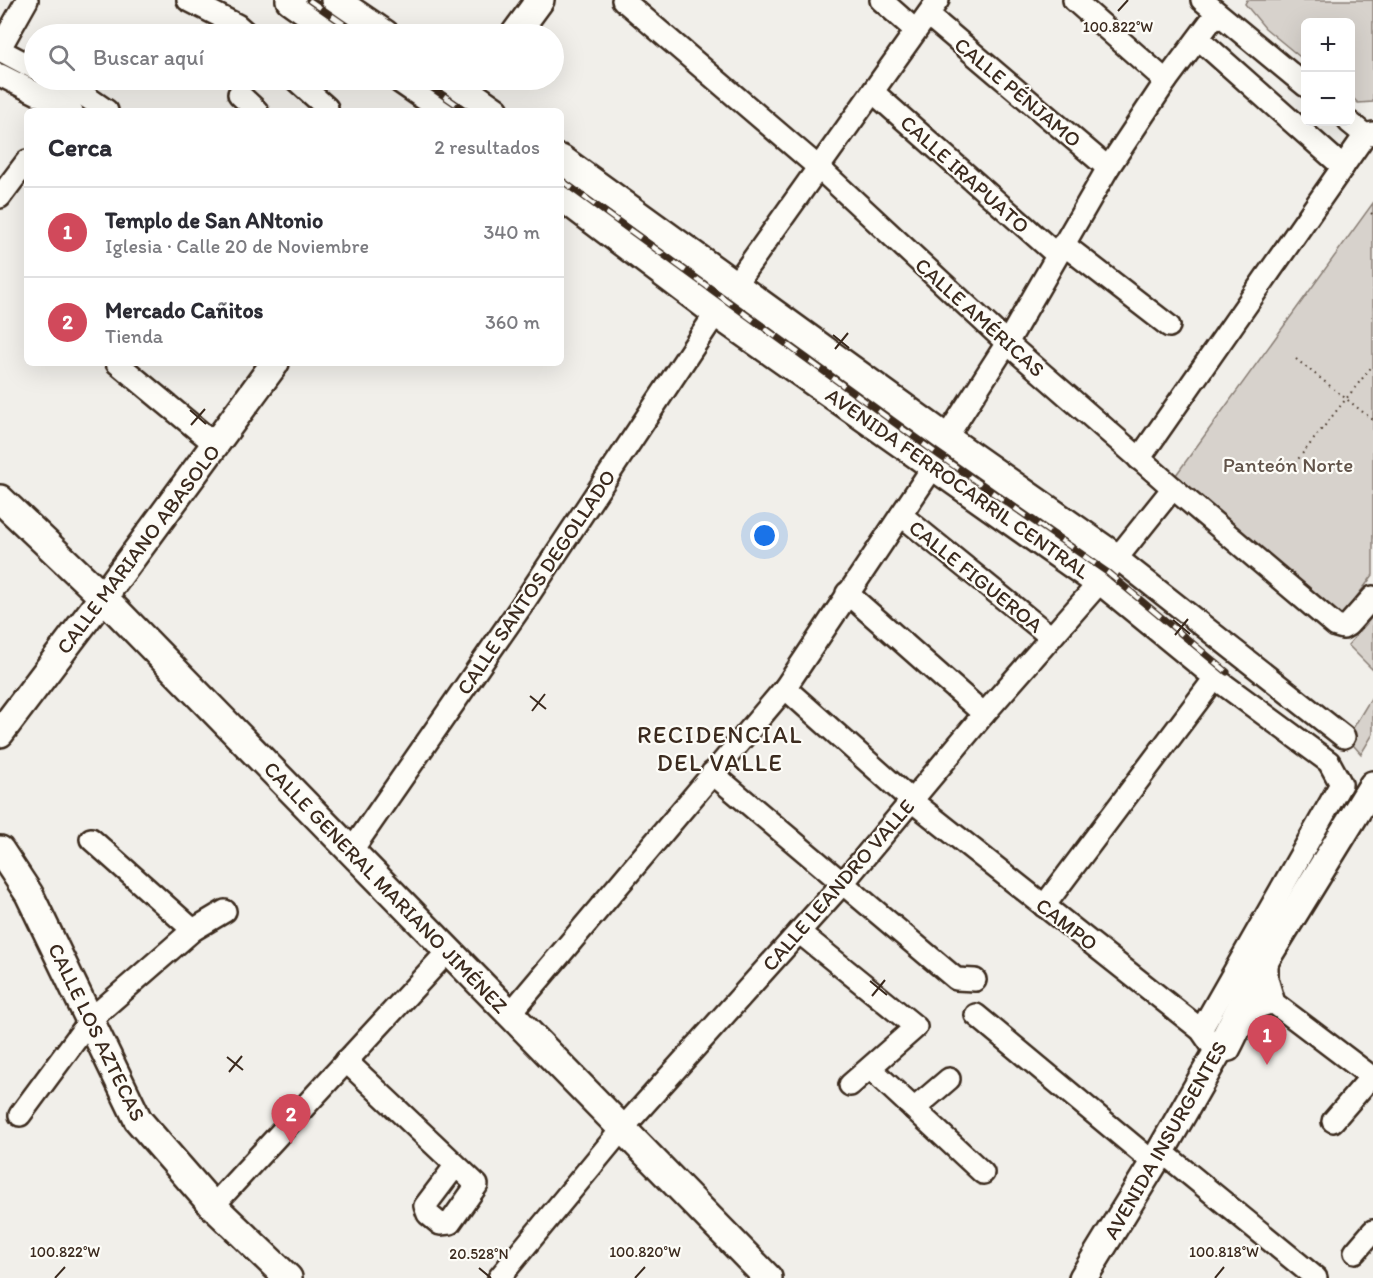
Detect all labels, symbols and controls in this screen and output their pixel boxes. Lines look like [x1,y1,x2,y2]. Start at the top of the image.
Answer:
text: 100.822°W [1083,18,1153,36]
map controls [1301,18,1355,126]
button: + [1301,18,1355,72]
search box [24,24,564,90]
street label: CALLE PÉNJAMO [950,32,1086,152]
icon: search [45,41,78,74]
text: Buscar aquí [93,44,204,71]
button: − [1301,72,1355,126]
street label: CALLE IRAPUATO [895,110,1035,238]
text: Cerca [48,131,112,163]
text: 2 resultados [434,135,540,159]
text: Templo de San ANtonio [105,207,323,234]
text: 1 [63,220,72,244]
text: 340 m [483,220,540,244]
text: Iglesia · Calle 20 de Noviembre [105,234,369,258]
street label: CALLE AMÉRICAS [910,252,1050,382]
text: Mercado Cañitos [105,297,263,324]
text: 2 [62,310,73,334]
text: 360 m [485,310,540,334]
text: Tienda [105,324,163,348]
street label: AVENIDA FERROCARRIL CENTRAL [821,382,1095,584]
street label: CALLE MARIANO ABASOLO [51,439,225,659]
park label: Panteón Norte [1223,452,1353,477]
street label: CALLE SANTOS DEGOLLADO [451,465,621,699]
street label: CALLE FIGUEROA [904,514,1048,638]
your location [750,521,779,550]
district label: RECIDENCIAL DEL VALLE [637,720,803,777]
street label: CALLE GENERAL MARIANO JIMÉNEZ [259,756,513,1018]
street label: CALLE LEANDRO VALLE [757,794,919,976]
street label: CAMPO [1031,892,1103,956]
street label: CALLE LOS AZTECAS [43,939,151,1125]
pin: 1 [1248,1016,1286,1065]
street label: AVENIDA INSURGENTES [1098,1036,1232,1244]
pin: 2 [272,1094,310,1144]
text: 100.822°W [30,1243,100,1261]
text: 100.820°W [609,1243,681,1261]
text: 100.818°W [1189,1243,1259,1261]
text: 20.528°N [449,1245,509,1263]

